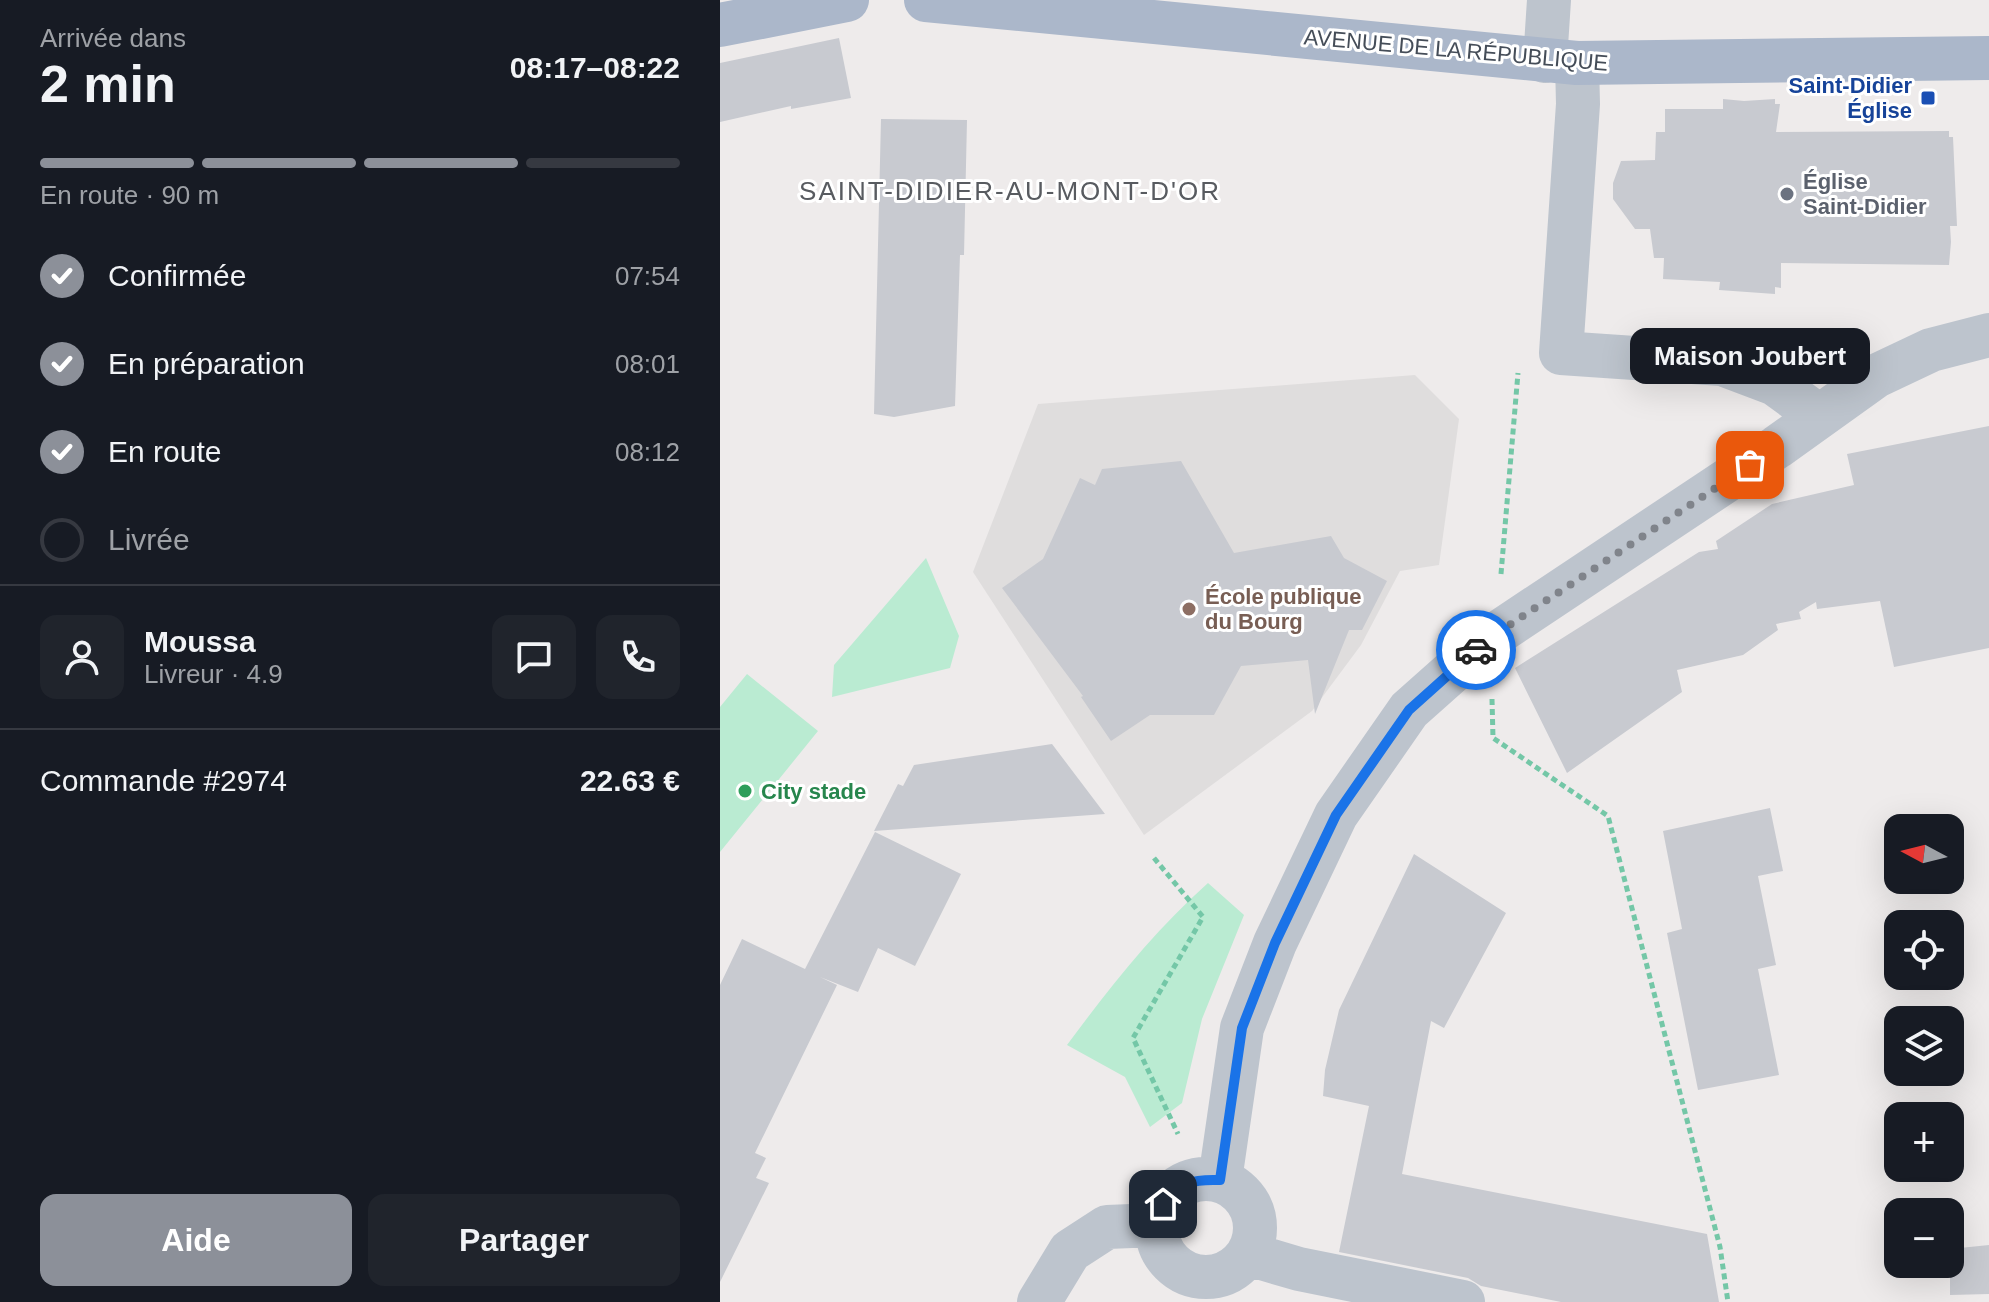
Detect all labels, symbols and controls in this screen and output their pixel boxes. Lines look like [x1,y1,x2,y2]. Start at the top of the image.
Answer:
text: Arrivée dans [40,23,186,53]
street label: AVENUE DE LA RÉPUBLIQUE [1303,24,1609,76]
text: 08:17–08:22 [510,51,680,84]
text: 2 min [40,55,176,113]
place label: Saint-Didier Église [1789,73,1912,123]
marker: Saint-Didier Église [1919,89,1937,107]
place label: Église Saint-Didier [1803,169,1927,219]
district label: SAINT-DIDIER-AU-MONT-D'OR [799,176,1221,206]
text: En route · 90 m [40,180,219,210]
marker: Église Saint-Didier [1778,185,1796,203]
icon: check [40,254,84,298]
text: Confirmée [108,259,246,292]
text: 07:54 [615,261,680,291]
callout: Maison Joubert [1630,329,1870,385]
text: Maison Joubert [1654,341,1846,371]
icon: check [40,342,84,386]
text: En préparation [108,347,305,380]
text: 08:01 [615,349,680,379]
icon: check [40,430,84,474]
pin [1716,431,1784,499]
text: En route [108,435,221,468]
text: 08:12 [615,437,680,467]
icon: bag [1728,443,1772,487]
text: Livrée [108,523,190,556]
place label: École publique du Bourg [1205,584,1361,634]
marker: École publique du Bourg [1180,600,1198,618]
courier [1436,610,1516,690]
button: person [40,615,124,699]
button: chat [492,615,576,699]
button: phone [596,615,680,699]
text: Moussa [144,625,256,658]
icon: car [1454,628,1498,672]
text: Livreur · 4.9 [144,659,283,689]
text: Commande #2974 [40,764,287,797]
text: 22.63 € [580,764,680,797]
place label: City stade [761,779,866,804]
marker: City stade [736,782,754,800]
north arrow [1884,814,1964,894]
map controls [1884,814,1964,1278]
button: locate [1884,910,1964,990]
button: layers [1884,1006,1964,1086]
button: + [1884,1102,1964,1182]
pin [1129,1170,1197,1238]
icon: home [1141,1182,1185,1226]
button: Aide [40,1194,352,1286]
button: Partager [368,1194,680,1286]
button: − [1884,1198,1964,1278]

